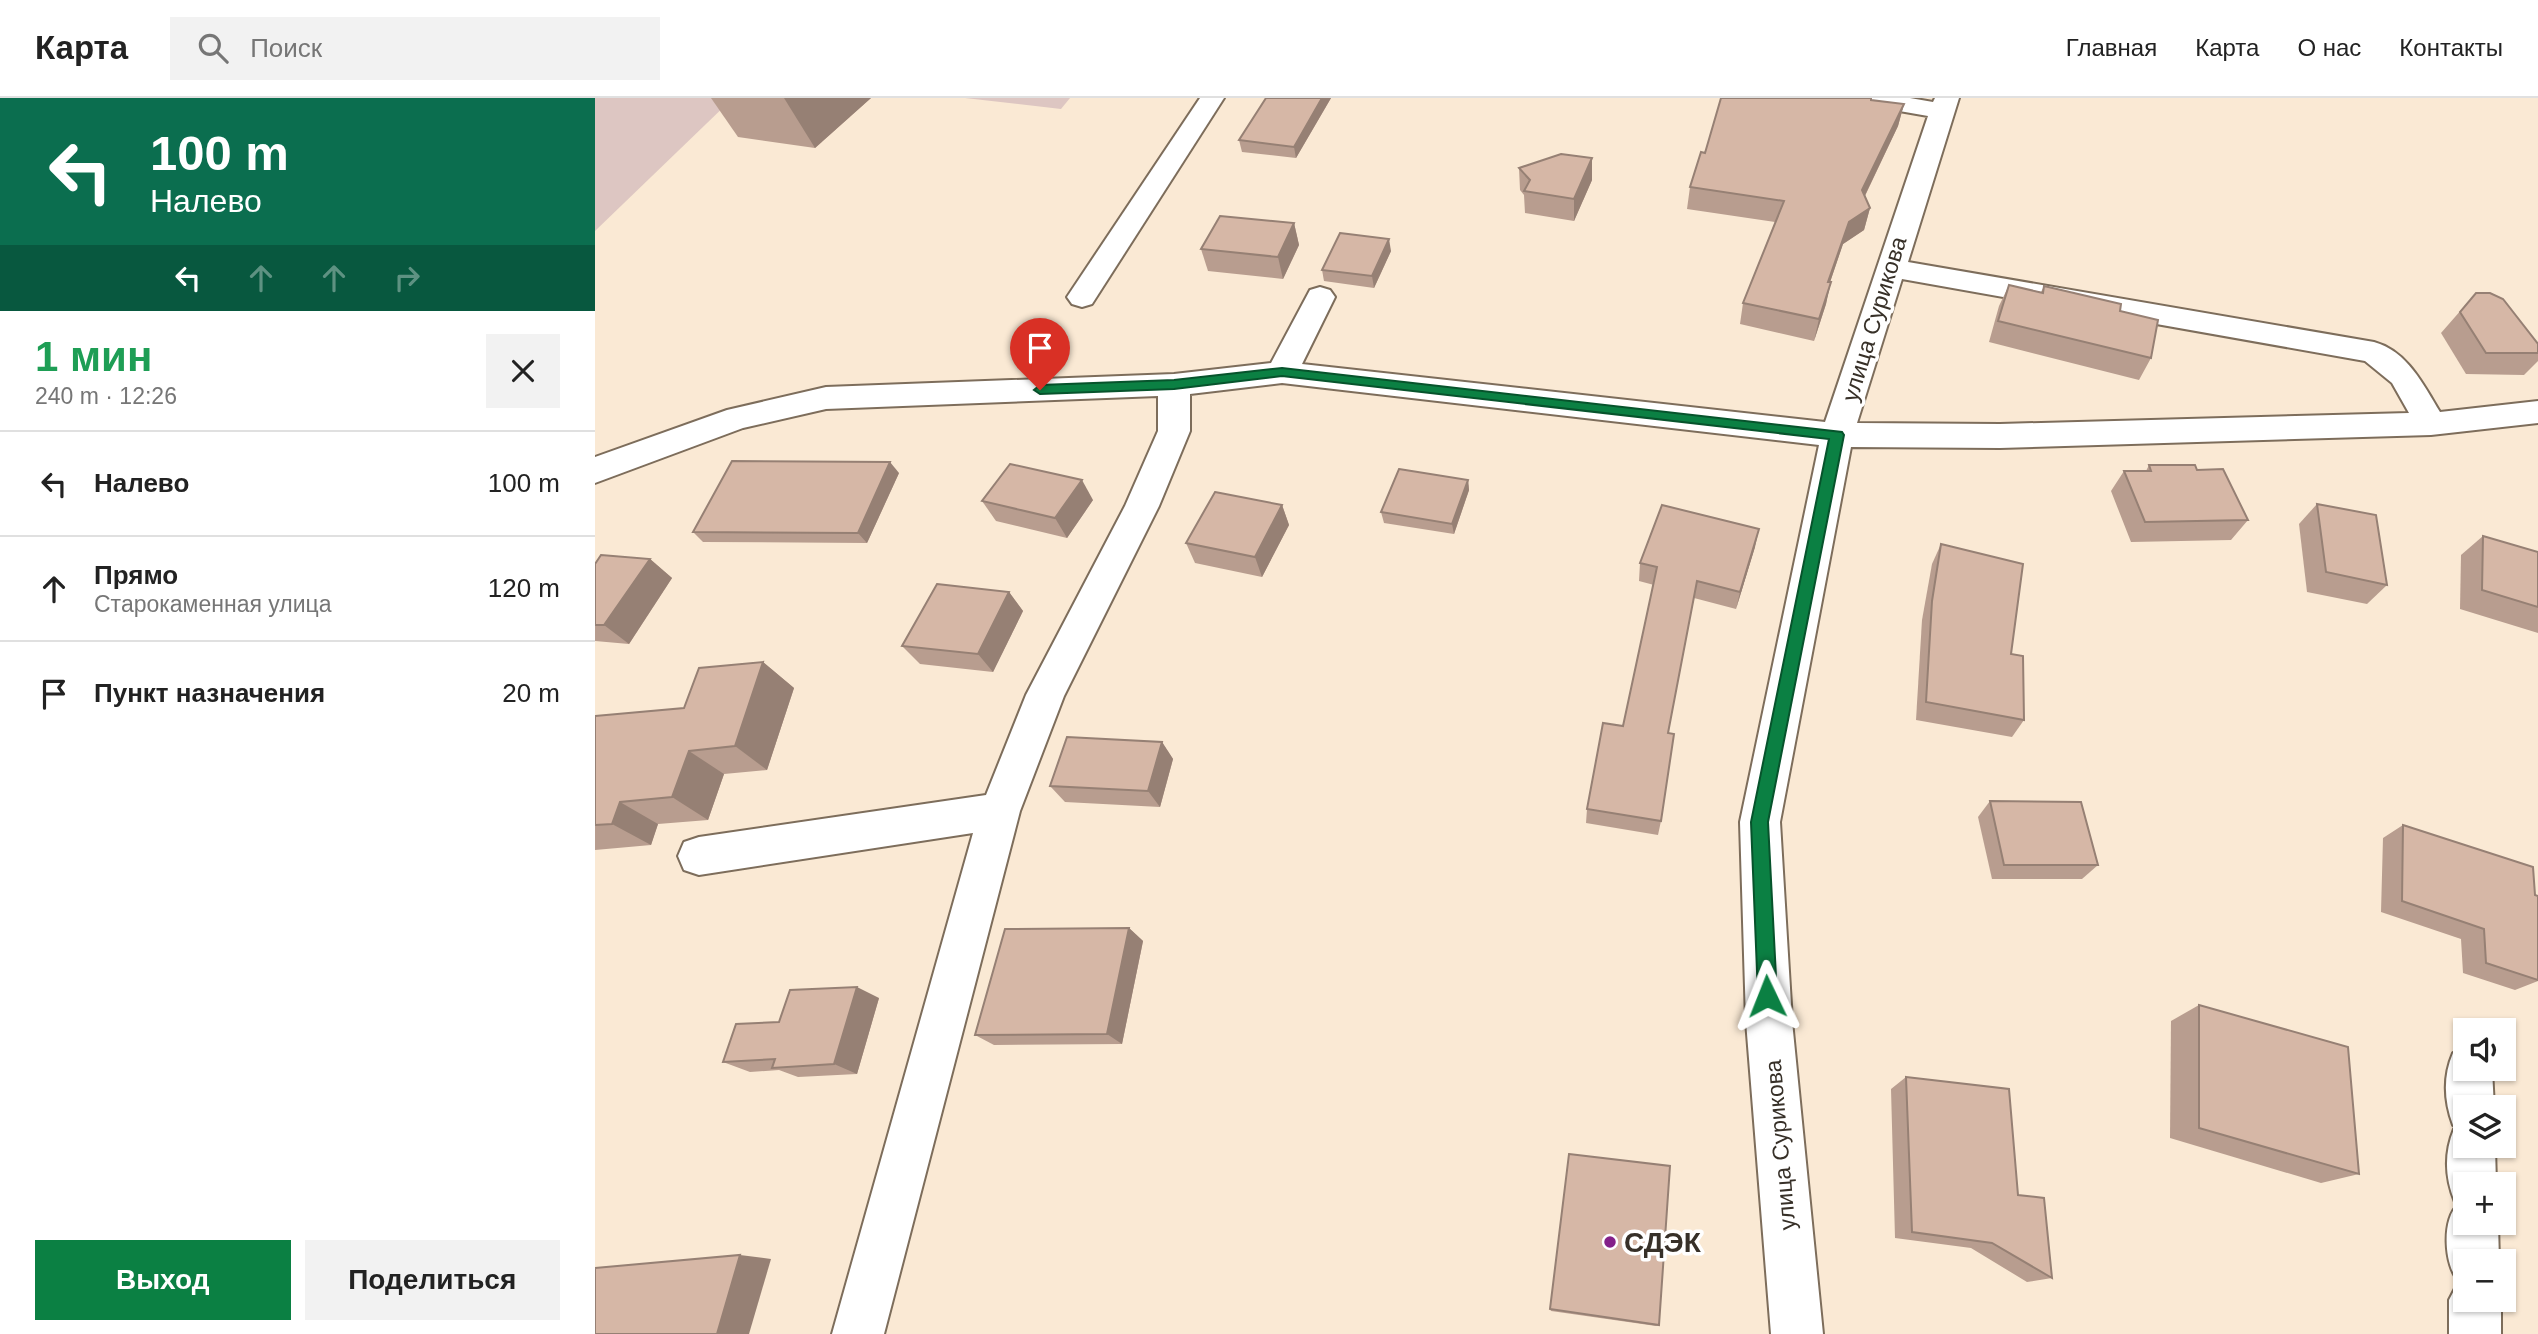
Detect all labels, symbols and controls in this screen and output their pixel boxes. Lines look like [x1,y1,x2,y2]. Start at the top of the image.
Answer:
search box [170,17,660,80]
text: Карта [35,29,128,66]
icon: search [194,29,232,67]
text: Поиск [250,33,322,63]
text: Главная [2066,34,2157,61]
text: Карта [2195,34,2259,61]
text: О нас [2297,34,2361,61]
text: Контакты [2399,34,2503,61]
icon: left [35,126,126,217]
text: 100 m [150,126,289,180]
text: Налево [150,183,262,219]
street label: улица Сурикова [1837,233,1911,405]
icon: left [169,259,207,297]
icon: ahead [242,259,280,297]
icon: ahead [315,259,353,297]
icon: right [388,259,426,297]
pin [1010,318,1070,390]
icon: arrive [1021,329,1059,367]
text: 1 мин [35,333,152,380]
button: close [486,334,560,408]
text: 240 m · 12:26 [35,383,177,409]
icon: left [35,465,73,503]
text: Налево [94,468,189,498]
text: 100 m [488,468,560,498]
text: Прямо [94,560,178,590]
icon: ahead [35,570,73,608]
text: 120 m [488,573,560,603]
text: Старокаменная улица [94,591,332,617]
icon: arrive [35,675,73,713]
text: Пункт назначения [94,678,325,708]
text: 20 m [502,678,560,708]
position arrow [1730,959,1804,1033]
map controls [2453,1018,2516,1312]
button: sound [2453,1018,2516,1081]
street label: улица Сурикова [1760,1059,1800,1231]
button: layers [2453,1095,2516,1158]
button: + [2453,1172,2516,1235]
place label: СДЭК [1624,1227,1702,1258]
marker: СДЭК [1602,1234,1618,1250]
button: Выход [35,1240,291,1320]
button: Поделиться [305,1240,560,1320]
button: − [2453,1249,2516,1312]

